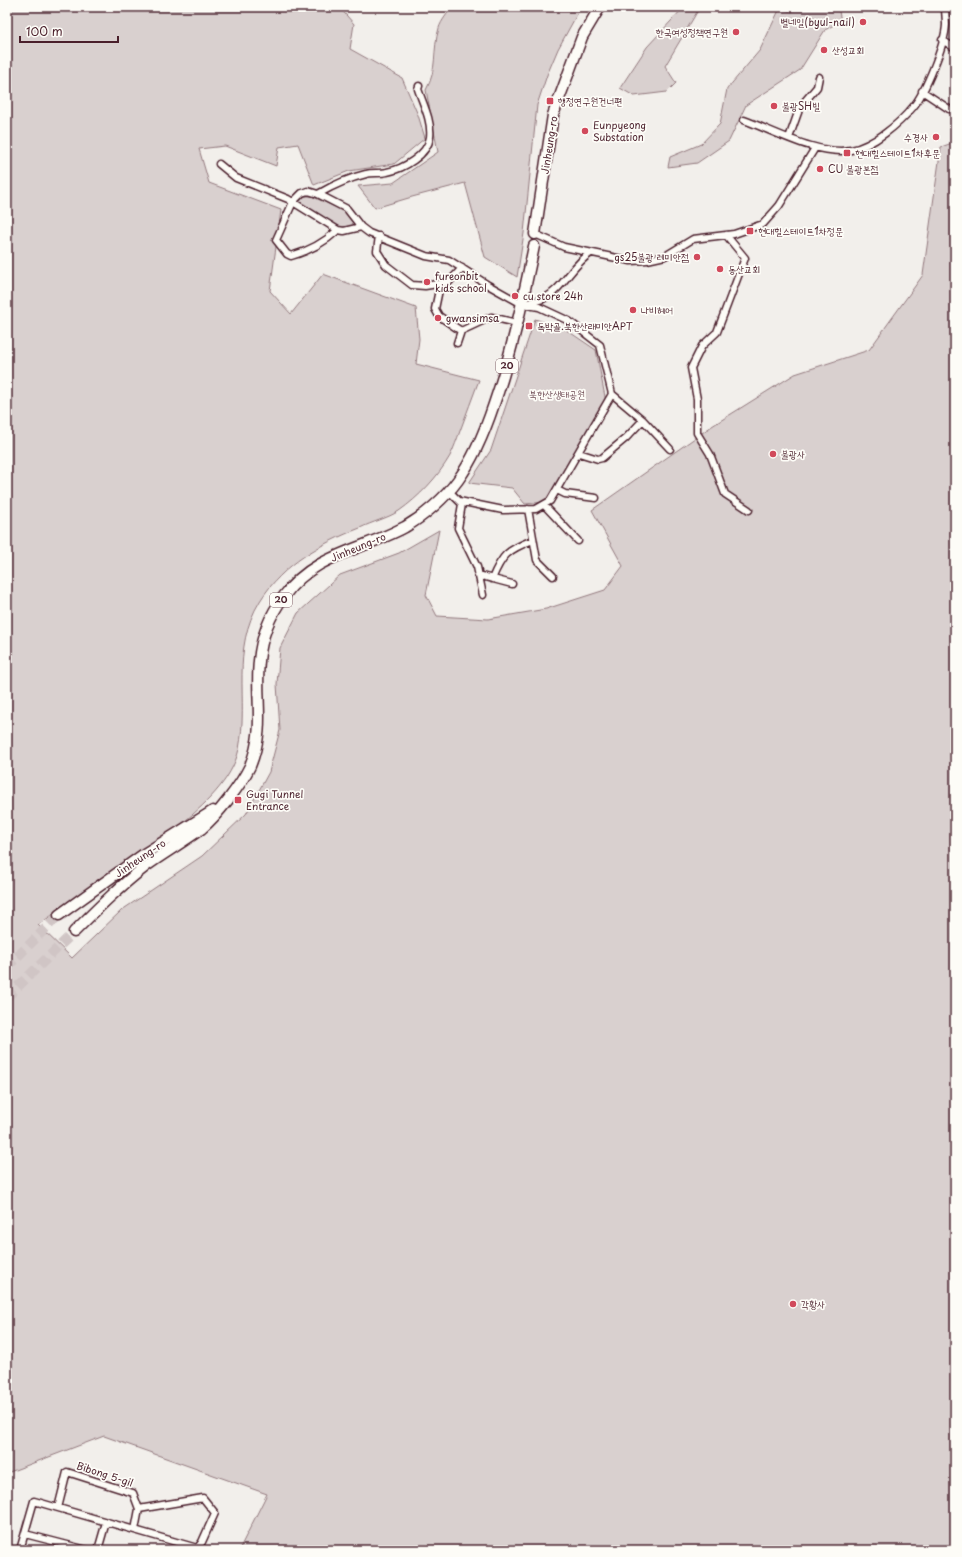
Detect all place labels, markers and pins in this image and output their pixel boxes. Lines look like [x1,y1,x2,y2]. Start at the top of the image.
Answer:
place label: 별네일(byul-nail) [780,14,855,29]
marker: 별네일(byul-nail) [858,17,868,27]
place label: 한국여성정책연구원 [656,24,728,39]
marker: 한국여성정책연구원 [731,27,741,37]
place label: 산성교회 [832,42,864,57]
marker: 산성교회 [819,45,829,55]
place label: 행정연구원건너편 [557,93,622,108]
marker: 행정연구원건너편 [545,96,555,106]
place label: 불광SH빌 [782,98,821,113]
marker: 불광SH빌 [769,101,779,111]
place label: Eunpyeong Substation [593,117,646,144]
marker: Eunpyeong Substation [580,126,590,136]
place label: 수경사 [904,129,928,144]
marker: 수경사 [931,132,941,142]
place label: 현대힐스테이트1차후문 [855,145,940,160]
marker: 현대힐스테이트1차후문 [842,148,852,158]
place label: CU 불광본점 [828,161,879,176]
marker: CU 불광본점 [815,164,825,174]
place label: 현대힐스테이트1차정문 [758,223,843,238]
marker: 현대힐스테이트1차정문 [745,226,755,236]
place label: gs25불광 레미안점 [614,249,689,264]
marker: gs25불광 레미안점 [692,252,702,262]
place label: 동산교회 [728,261,760,276]
marker: 동산교회 [715,264,725,274]
place label: fureonbit kids school [435,268,487,295]
marker: fureonbit kids school [422,277,432,287]
place label: cu store 24h [523,288,583,303]
marker: cu store 24h [510,291,520,301]
place label: 나비헤어 [641,302,673,317]
marker: 나비헤어 [628,305,638,315]
place label: gwansimsa [446,310,500,325]
marker: gwansimsa [433,313,443,323]
place label: 독박골.북한산래미안APT [537,318,633,333]
marker: 독박골.북한산래미안APT [524,321,534,331]
place label: 불광사 [781,446,805,461]
marker: 불광사 [768,449,778,459]
place label: Gugi Tunnel Entrance [246,786,304,813]
marker: Gugi Tunnel Entrance [233,795,243,805]
place label: 각황사 [801,1296,825,1311]
marker: 각황사 [788,1299,798,1309]

